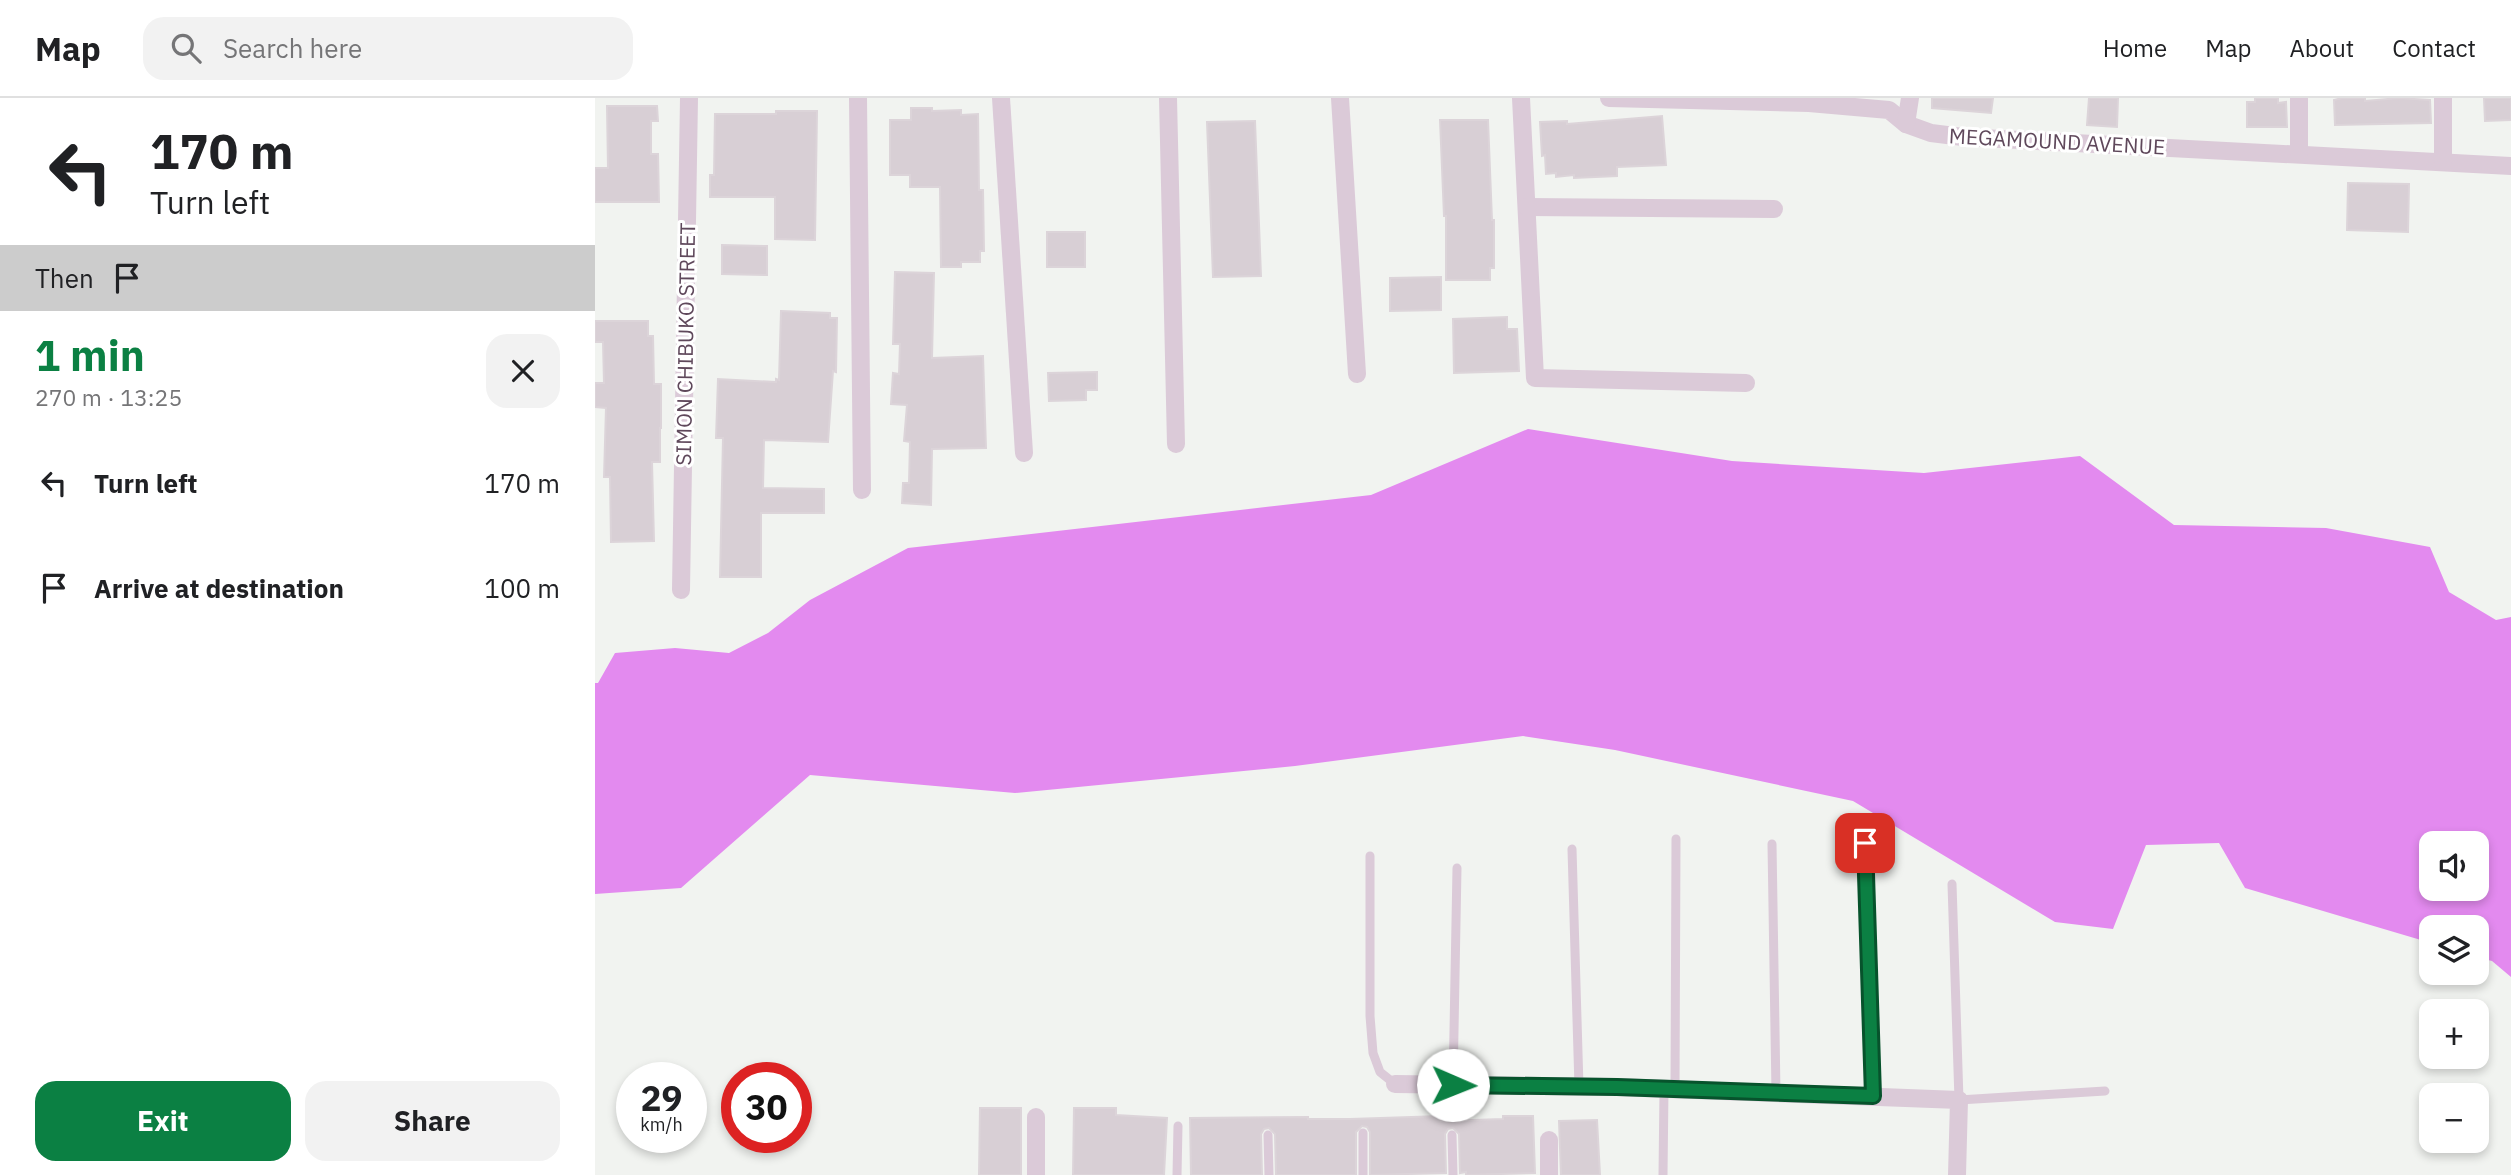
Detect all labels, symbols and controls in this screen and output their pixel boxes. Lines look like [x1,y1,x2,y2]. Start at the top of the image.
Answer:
search box [143,17,633,80]
text: Map [35,27,101,70]
icon: search [167,29,205,67]
text: Search here [223,31,362,65]
text: Home [2103,32,2167,64]
text: Map [2205,32,2251,64]
text: About [2289,32,2354,64]
text: Contact [2392,32,2476,64]
text: 170 m [150,119,294,182]
street label: MEGAMOUND AVENUE [1948,121,2166,161]
icon: left [35,126,126,217]
text: Turn left [150,181,270,223]
street label: SIMON CHIBUKO STREET [669,222,701,466]
icon: arrive [108,259,146,297]
text: Then [35,261,94,295]
text: 1 min [35,328,145,383]
button: close [486,334,560,408]
text: 270 m · 13:25 [35,382,182,412]
icon: left [35,464,73,502]
text: Turn left [94,466,197,500]
text: 170 m [484,466,560,500]
icon: arrive [35,569,73,607]
text: Arrive at destination [94,571,344,605]
text: 100 m [484,571,560,605]
pin [1835,813,1895,873]
icon: arrive [1846,824,1884,862]
map controls [2419,831,2489,1153]
button: sound [2419,831,2489,901]
button: layers [2419,915,2489,985]
button: + [2419,999,2489,1069]
position arrow [1416,1048,1490,1122]
speed limit sign: 30 [721,1062,812,1153]
text: 29 [640,1075,683,1121]
button: Exit [35,1081,291,1161]
button: Share [305,1081,560,1161]
button: − [2419,1083,2489,1153]
text: km/h [640,1113,683,1136]

